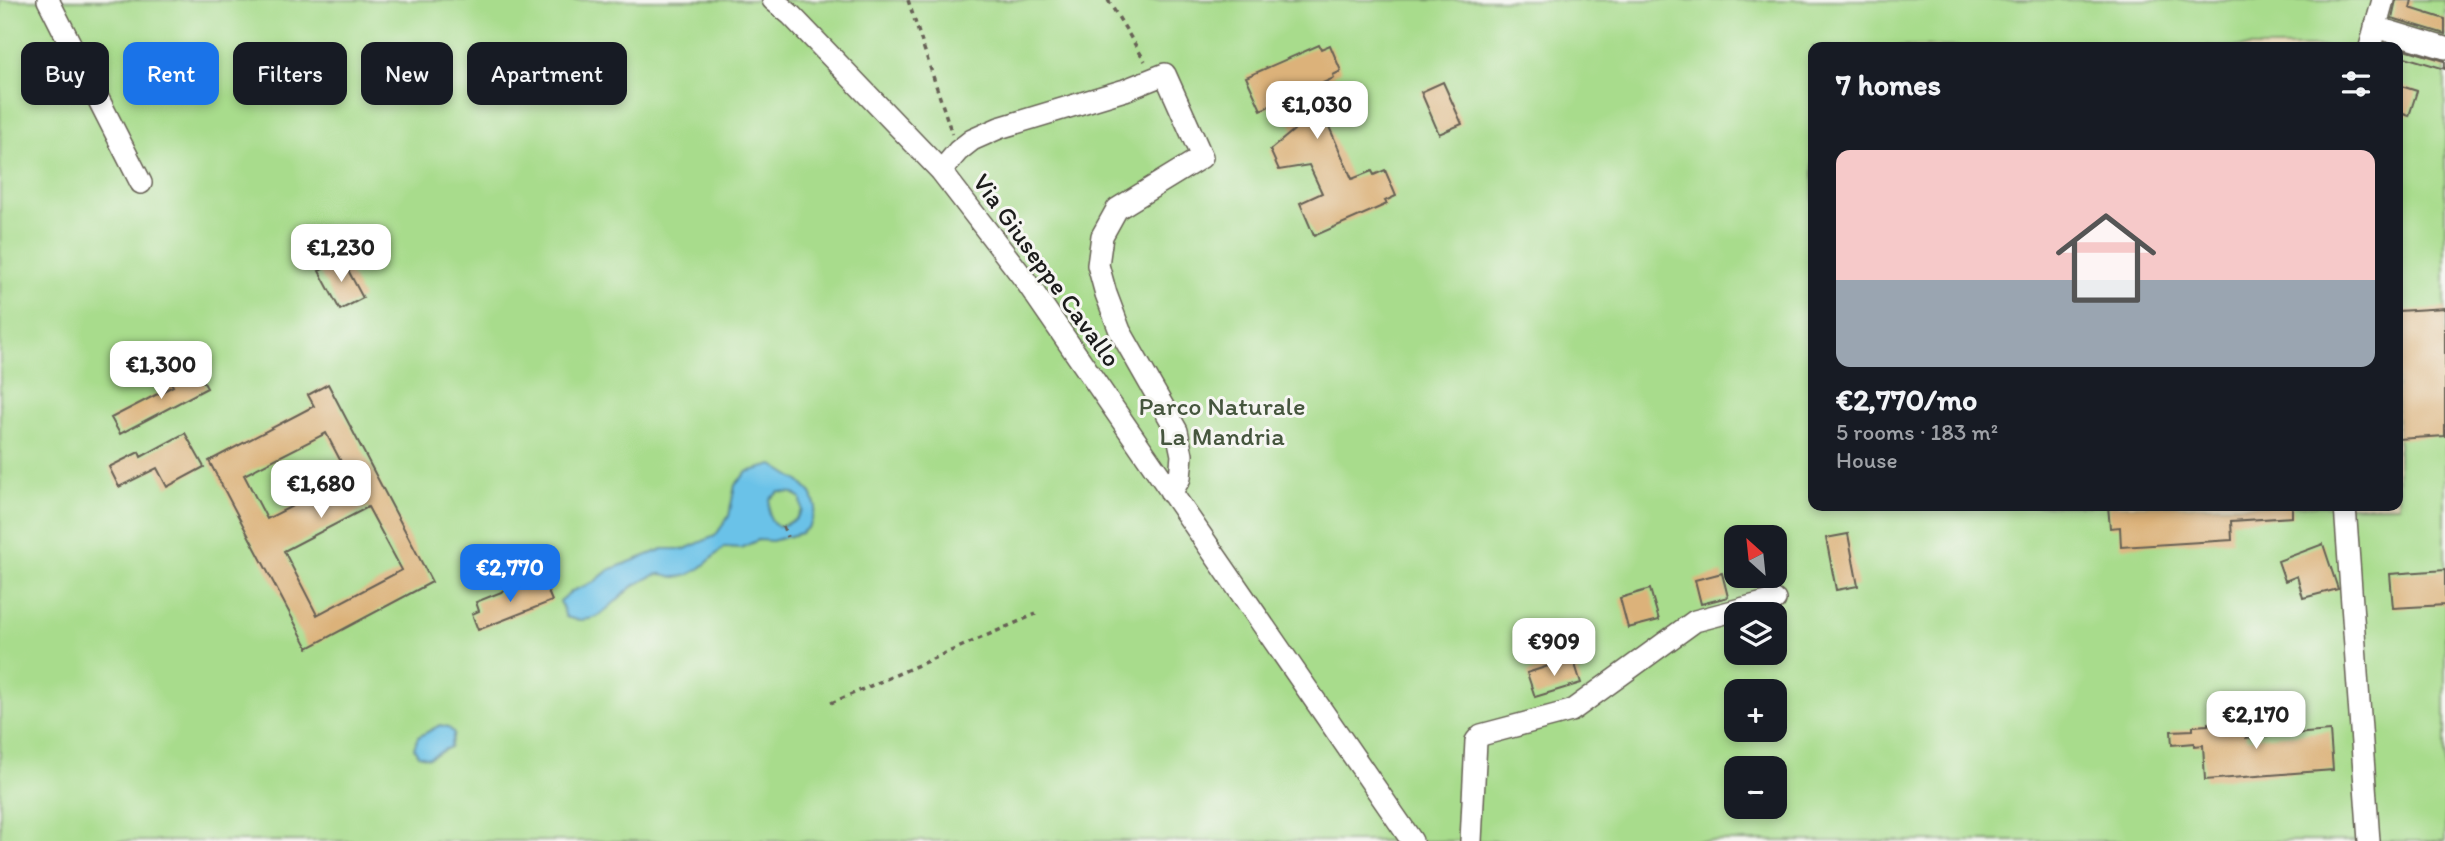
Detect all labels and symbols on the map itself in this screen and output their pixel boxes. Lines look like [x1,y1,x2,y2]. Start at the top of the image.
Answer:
pin: €1,030 [1260,82,1374,141]
street label: Via Giuseppe Cavallo [966,167,1128,373]
pin: €1,230 [284,224,398,284]
pin: €1,300 [104,342,218,401]
park label: Parco Naturale La Mandria [1139,390,1305,452]
pin: €1,680 [264,461,378,520]
north arrow [1724,525,1787,588]
pin: €2,770 [453,544,567,604]
pin: €909 [1513,618,1595,678]
pin: €2,170 [2199,692,2313,751]

